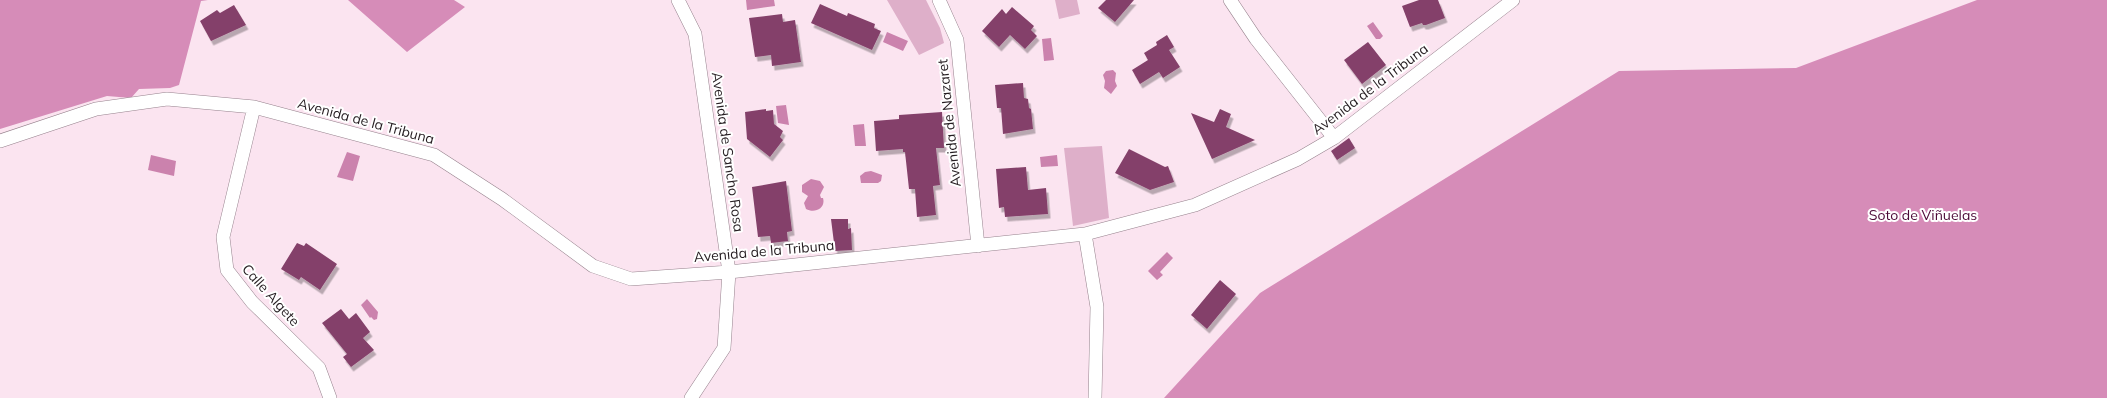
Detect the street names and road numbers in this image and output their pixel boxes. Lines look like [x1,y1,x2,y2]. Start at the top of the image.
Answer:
street label: Avenida de la Tribuna [1308,39,1432,139]
street label: Avenida de Nazaret [933,58,965,188]
street label: Avenida de Sancho Rosa [708,71,748,233]
street label: Avenida de la Tribuna [296,94,436,148]
street label: Avenida de la Tribuna [693,236,835,266]
street label: Calle Algete [238,260,304,330]

